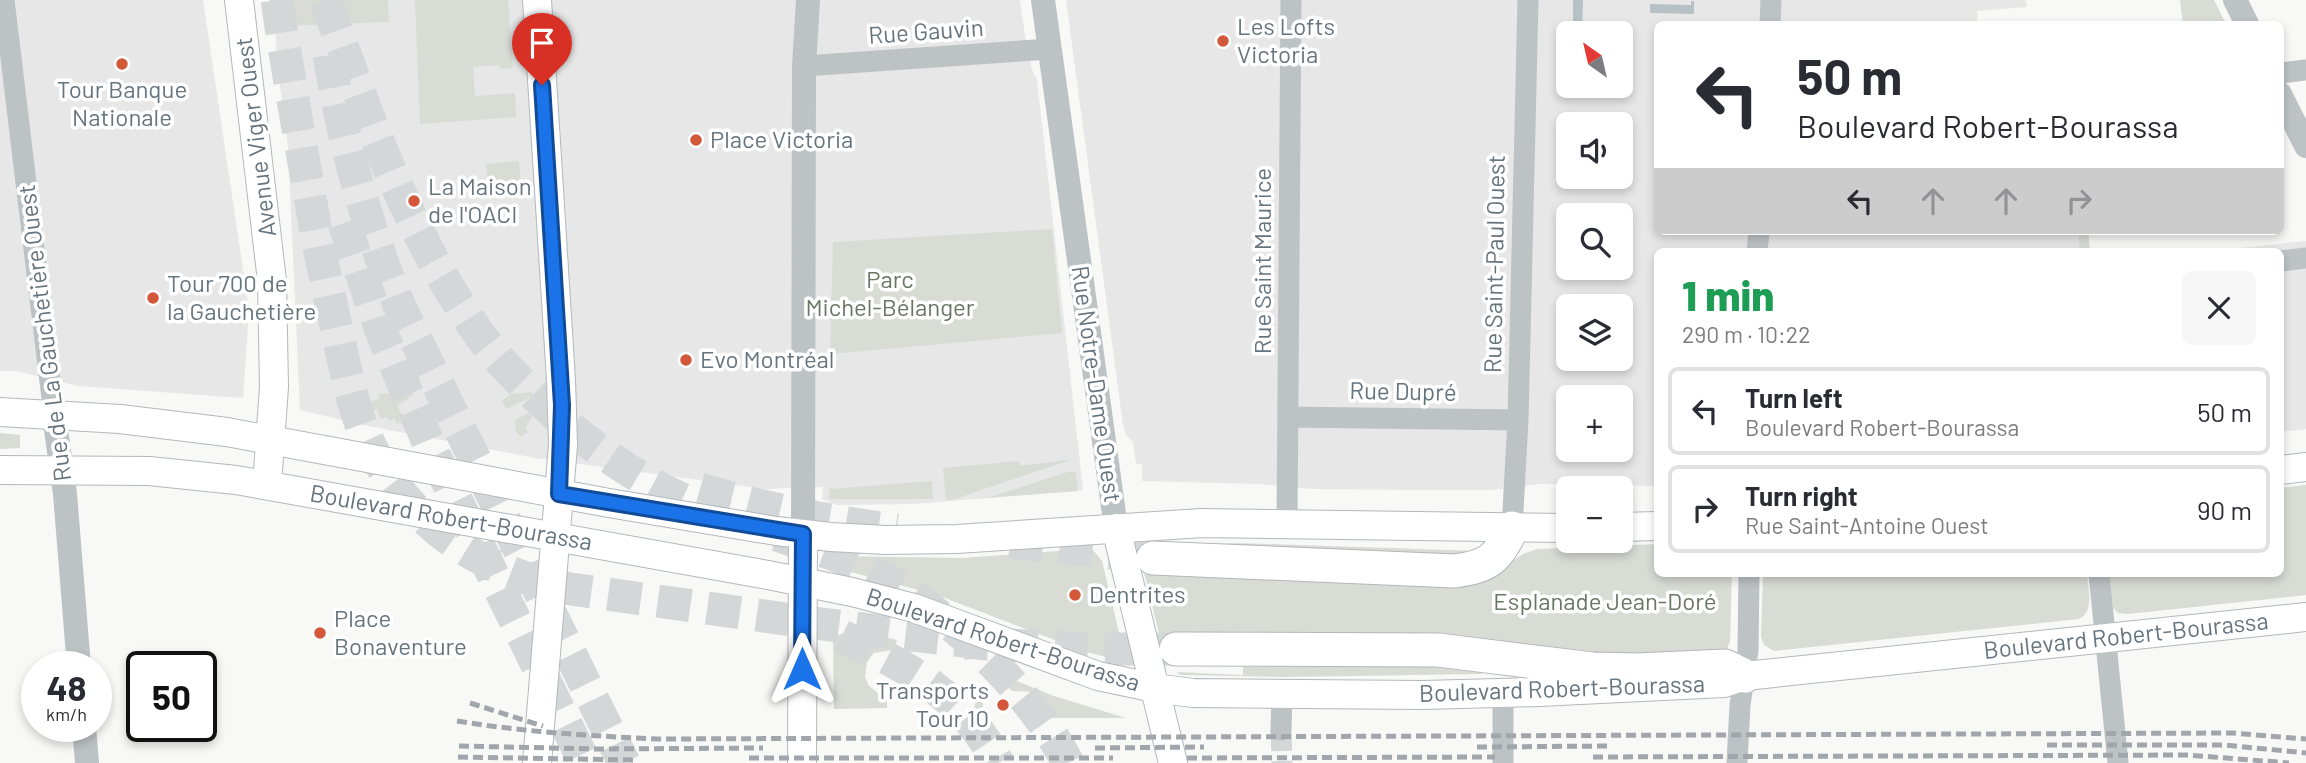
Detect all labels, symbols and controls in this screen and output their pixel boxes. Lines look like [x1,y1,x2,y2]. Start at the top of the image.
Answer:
place label: Les Lofts Victoria [1237,11,1335,68]
street label: Rue Gauvin [867,12,984,49]
pin [512,13,572,85]
north arrow [1556,21,1633,98]
map controls [1556,21,1633,553]
icon: arrive [523,24,561,62]
marker: Les Lofts Victoria [1215,33,1231,49]
street label: Avenue Viger Ouest [228,36,281,239]
text: 50 m [1797,46,1902,105]
icon: left [1682,49,1773,140]
marker: Tour Banque Nationale [114,56,130,72]
place label: Tour Banque Nationale [57,74,187,131]
text: Boulevard Robert-Bourassa [1797,106,2179,144]
button: sound [1556,112,1633,189]
place label: Place Victoria [710,124,853,153]
marker: Place Victoria [688,132,704,148]
street label: Rue Saint-Paul Ouest [1477,154,1510,373]
street label: Rue Saint Maurice [1247,168,1276,354]
place label: La Maison de l'OACI [428,171,532,228]
icon: left [1841,182,1879,220]
icon: ahead [1914,182,1952,220]
icon: ahead [1987,182,2025,220]
icon: right [2060,182,2098,220]
street label: Rue de La Gauchetière Ouest [11,183,76,483]
marker: La Maison de l'OACI [406,193,422,209]
button: search [1556,203,1633,280]
park label: Parc Michel-Bélanger [805,264,975,321]
street label: Rue Notre-Dame Ouest [1067,264,1128,504]
place label: Tour 700 de la Gauchetière [167,268,316,325]
text: 1 min [1682,269,1774,319]
button: close [2182,271,2256,345]
marker: Tour 700 de la Gauchetière [145,290,161,306]
button: layers [1556,294,1633,371]
text: 290 m · 10:22 [1682,320,1810,348]
place label: Evo Montréal [700,344,834,373]
marker: Evo Montréal [678,352,694,368]
street label: Rue Dupré [1349,375,1457,406]
text: Turn left [1745,382,1843,413]
button: + [1556,385,1633,462]
icon: left [1686,392,1724,430]
text: 50 m [2197,396,2252,427]
text: Boulevard Robert-Bourassa [1745,413,2019,441]
button: − [1556,476,1633,553]
street label: Boulevard Robert-Bourassa [308,477,595,556]
text: Turn right [1745,480,1858,511]
icon: right [1686,490,1724,528]
text: 90 m [2197,494,2252,525]
text: Rue Saint-Antoine Ouest [1745,511,1989,539]
place label: Dentrites [1089,579,1186,608]
street label: Boulevard Robert-Bourassa [863,581,1144,697]
park label: Esplanade Jean-Doré [1493,586,1717,615]
marker: Dentrites [1067,587,1083,603]
place label: Place Bonaventure [334,603,467,660]
street label: Boulevard Robert-Bourassa [1982,605,2270,664]
marker: Place Bonaventure [312,625,328,641]
position arrow [765,632,839,706]
speed limit sign: 50 [126,651,217,742]
text: 48 [46,666,87,708]
street label: Boulevard Robert-Bourassa [1418,668,1705,707]
place label: Transports Tour 10 [876,675,989,732]
marker: Transports Tour 10 [995,697,1011,713]
text: km/h [46,703,87,725]

